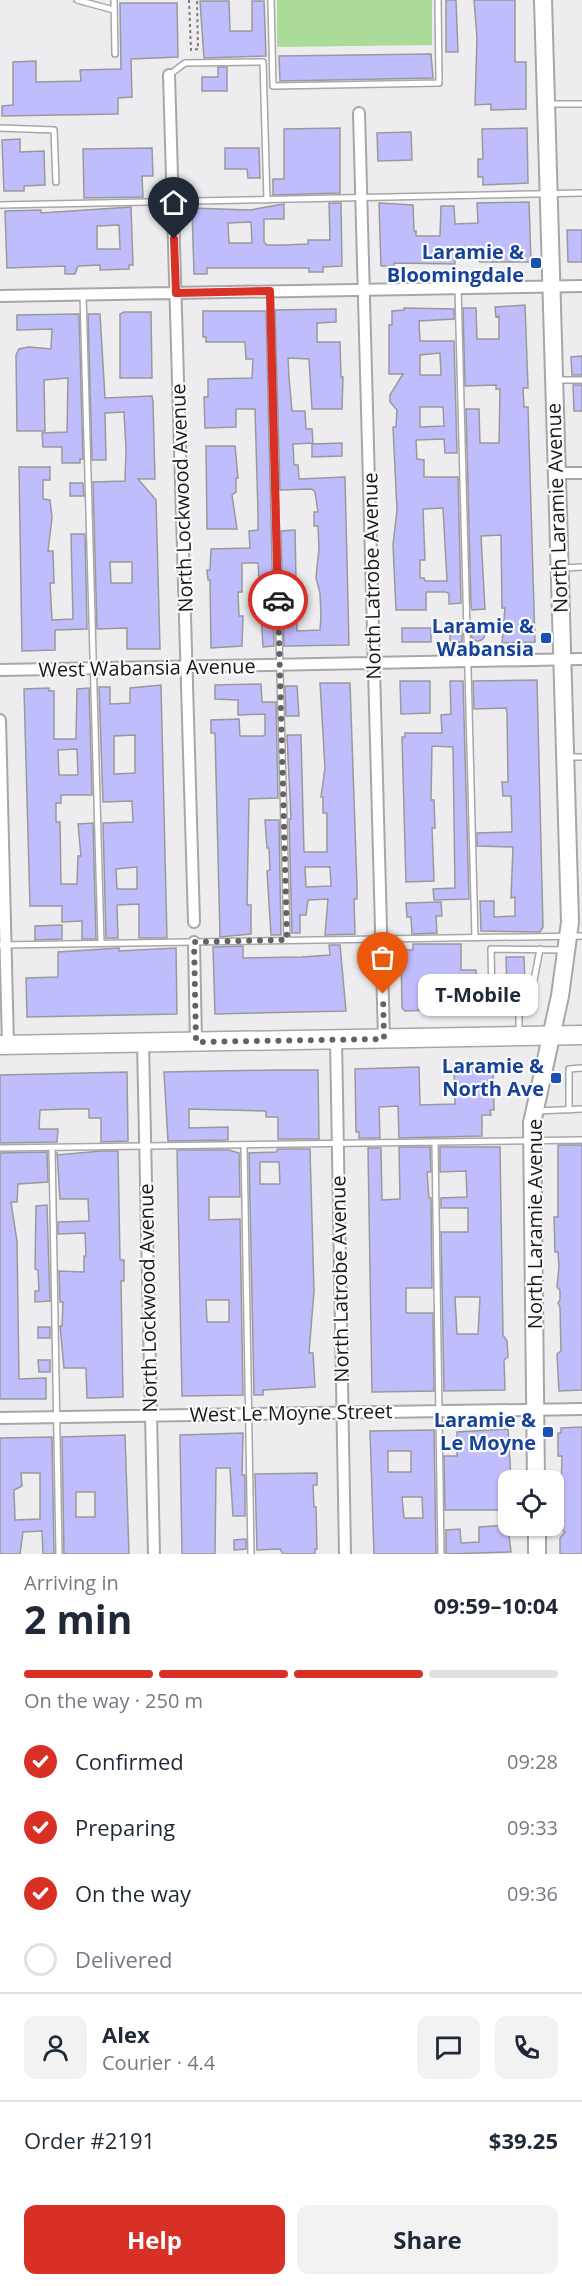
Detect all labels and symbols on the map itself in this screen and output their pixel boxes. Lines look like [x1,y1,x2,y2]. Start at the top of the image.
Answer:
pin [148,177,199,239]
place label: Laramie & Bloomingdale [387,238,524,288]
marker: Laramie & Bloomingdale [529,256,543,270]
street label: North Lockwood Avenue [164,383,199,613]
street label: North Laramie Avenue [539,402,574,614]
street label: North Latrobe Avenue [356,472,387,680]
courier [248,570,308,630]
place label: Laramie & Wabansia [432,612,534,662]
marker: Laramie & Wabansia [539,631,553,645]
street label: West Wabansia Avenue [38,652,256,683]
pin [357,932,408,994]
callout: T-Mobile [419,973,539,1015]
place label: Laramie & North Ave [442,1052,544,1102]
marker: Laramie & North Ave [549,1071,563,1085]
street label: North Laramie Avenue [521,1119,548,1329]
street label: North Latrobe Avenue [324,1175,355,1383]
street label: North Lockwood Avenue [132,1183,163,1413]
street label: West Le Moyne Street [189,1397,393,1428]
place label: Laramie & Le Moyne [434,1406,536,1456]
marker: Laramie & Le Moyne [541,1425,555,1439]

